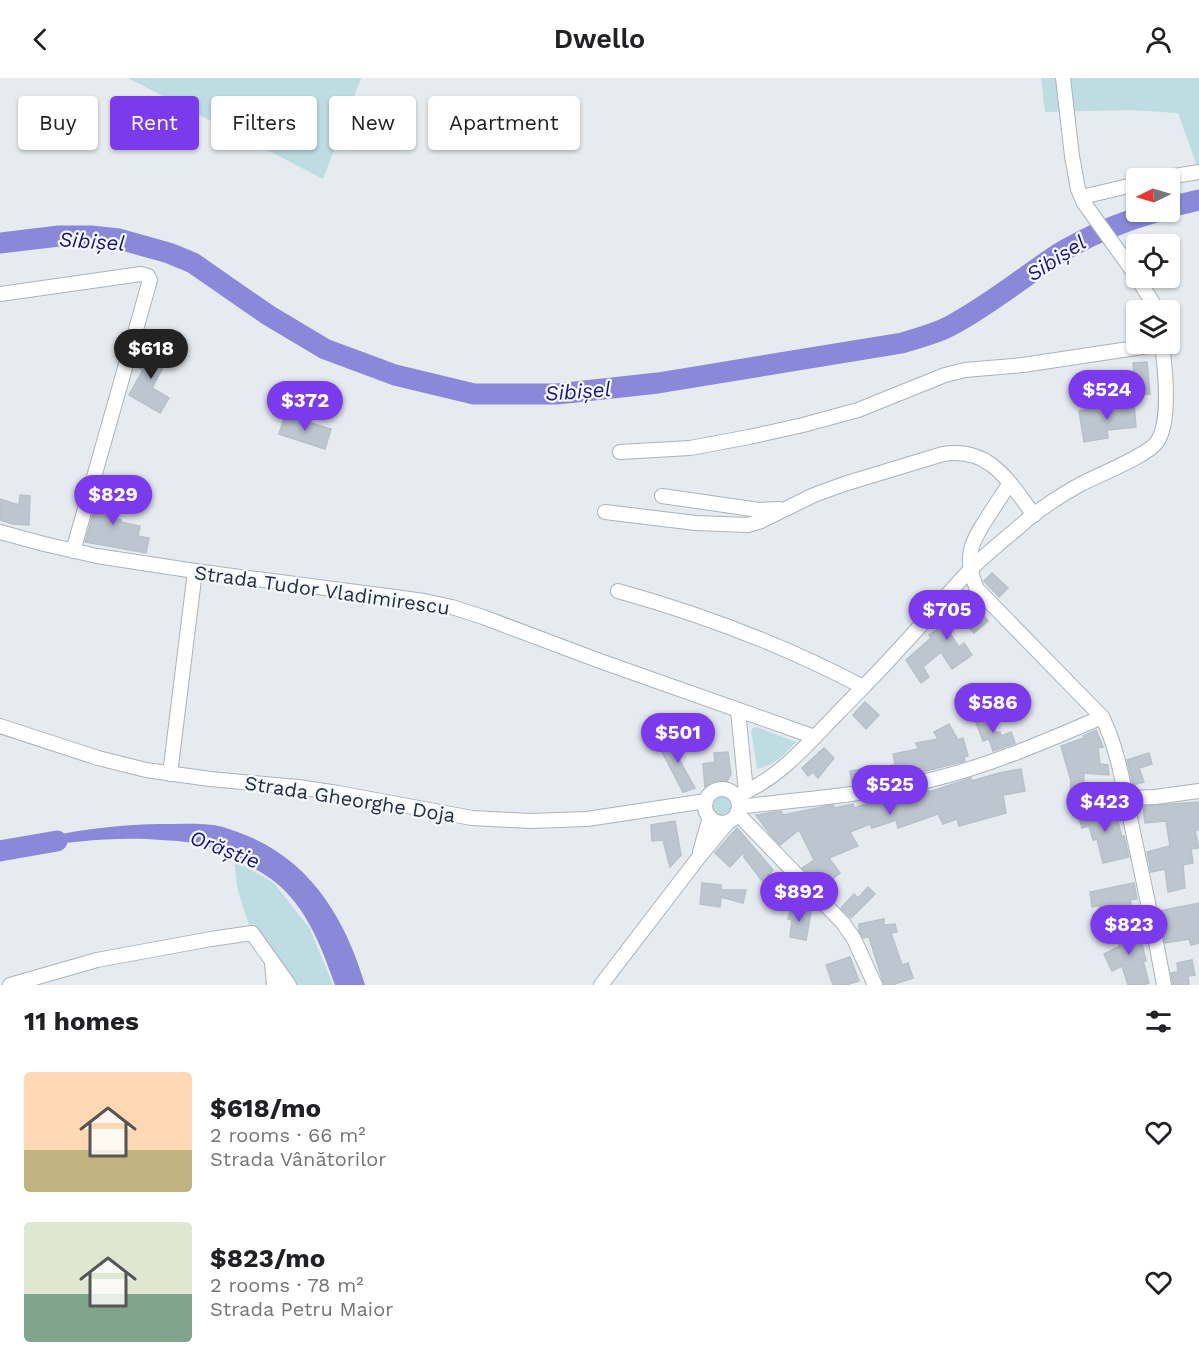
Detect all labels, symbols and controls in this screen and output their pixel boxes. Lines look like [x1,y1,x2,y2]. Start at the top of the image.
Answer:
icon: back [24,23,57,56]
text: Dwello [554,23,645,55]
icon: person [1142,23,1175,56]
chip: Buy [18,96,98,150]
chip: Rent [110,96,199,150]
chip: Filters [211,96,317,150]
chip: New [329,96,416,150]
chip: Apartment [428,96,580,150]
north arrow [1126,168,1180,222]
map controls [1126,168,1180,354]
water label: Sibișel [58,226,126,256]
water label: Sibișel [1022,230,1090,286]
button: locate [1126,234,1180,288]
button: layers [1126,300,1180,354]
pin: $618 [115,329,187,380]
text: $618 [128,336,174,360]
pin: $524 [1071,370,1143,421]
water label: Sibișel [544,376,612,406]
text: $524 [1082,377,1132,401]
pin: $372 [269,381,341,432]
text: $372 [281,388,329,412]
pin: $829 [77,475,149,526]
text: $829 [88,482,138,506]
street label: Strada Tudor Vladimirescu [193,560,451,620]
pin: $705 [911,590,983,641]
text: $705 [923,597,971,621]
pin: $586 [957,683,1029,734]
text: $586 [968,690,1018,714]
pin: $501 [642,713,714,764]
text: $501 [655,720,701,744]
pin: $525 [854,765,926,816]
street label: Strada Gheorghe Doja [243,770,457,828]
text: $525 [866,772,914,796]
pin: $423 [1069,782,1141,833]
text: $423 [1080,789,1130,813]
water label: Orăștie [187,824,263,874]
pin: $892 [763,872,835,923]
text: $892 [774,879,824,903]
pin: $823 [1093,905,1165,956]
text: $823 [1104,912,1154,936]
icon: filters [1142,1005,1175,1038]
text: 11 homes [24,1006,139,1036]
text: $618/mo [210,1093,321,1123]
icon: home [72,1096,144,1168]
icon: heart [1142,1116,1175,1149]
text: 2 rooms · 66 m² [210,1123,366,1147]
text: Strada Vânătorilor [210,1147,386,1171]
text: $823/mo [210,1243,325,1273]
icon: home [72,1246,144,1318]
icon: heart [1142,1266,1175,1299]
text: 2 rooms · 78 m² [210,1273,364,1297]
text: Strada Petru Maior [210,1297,393,1321]

